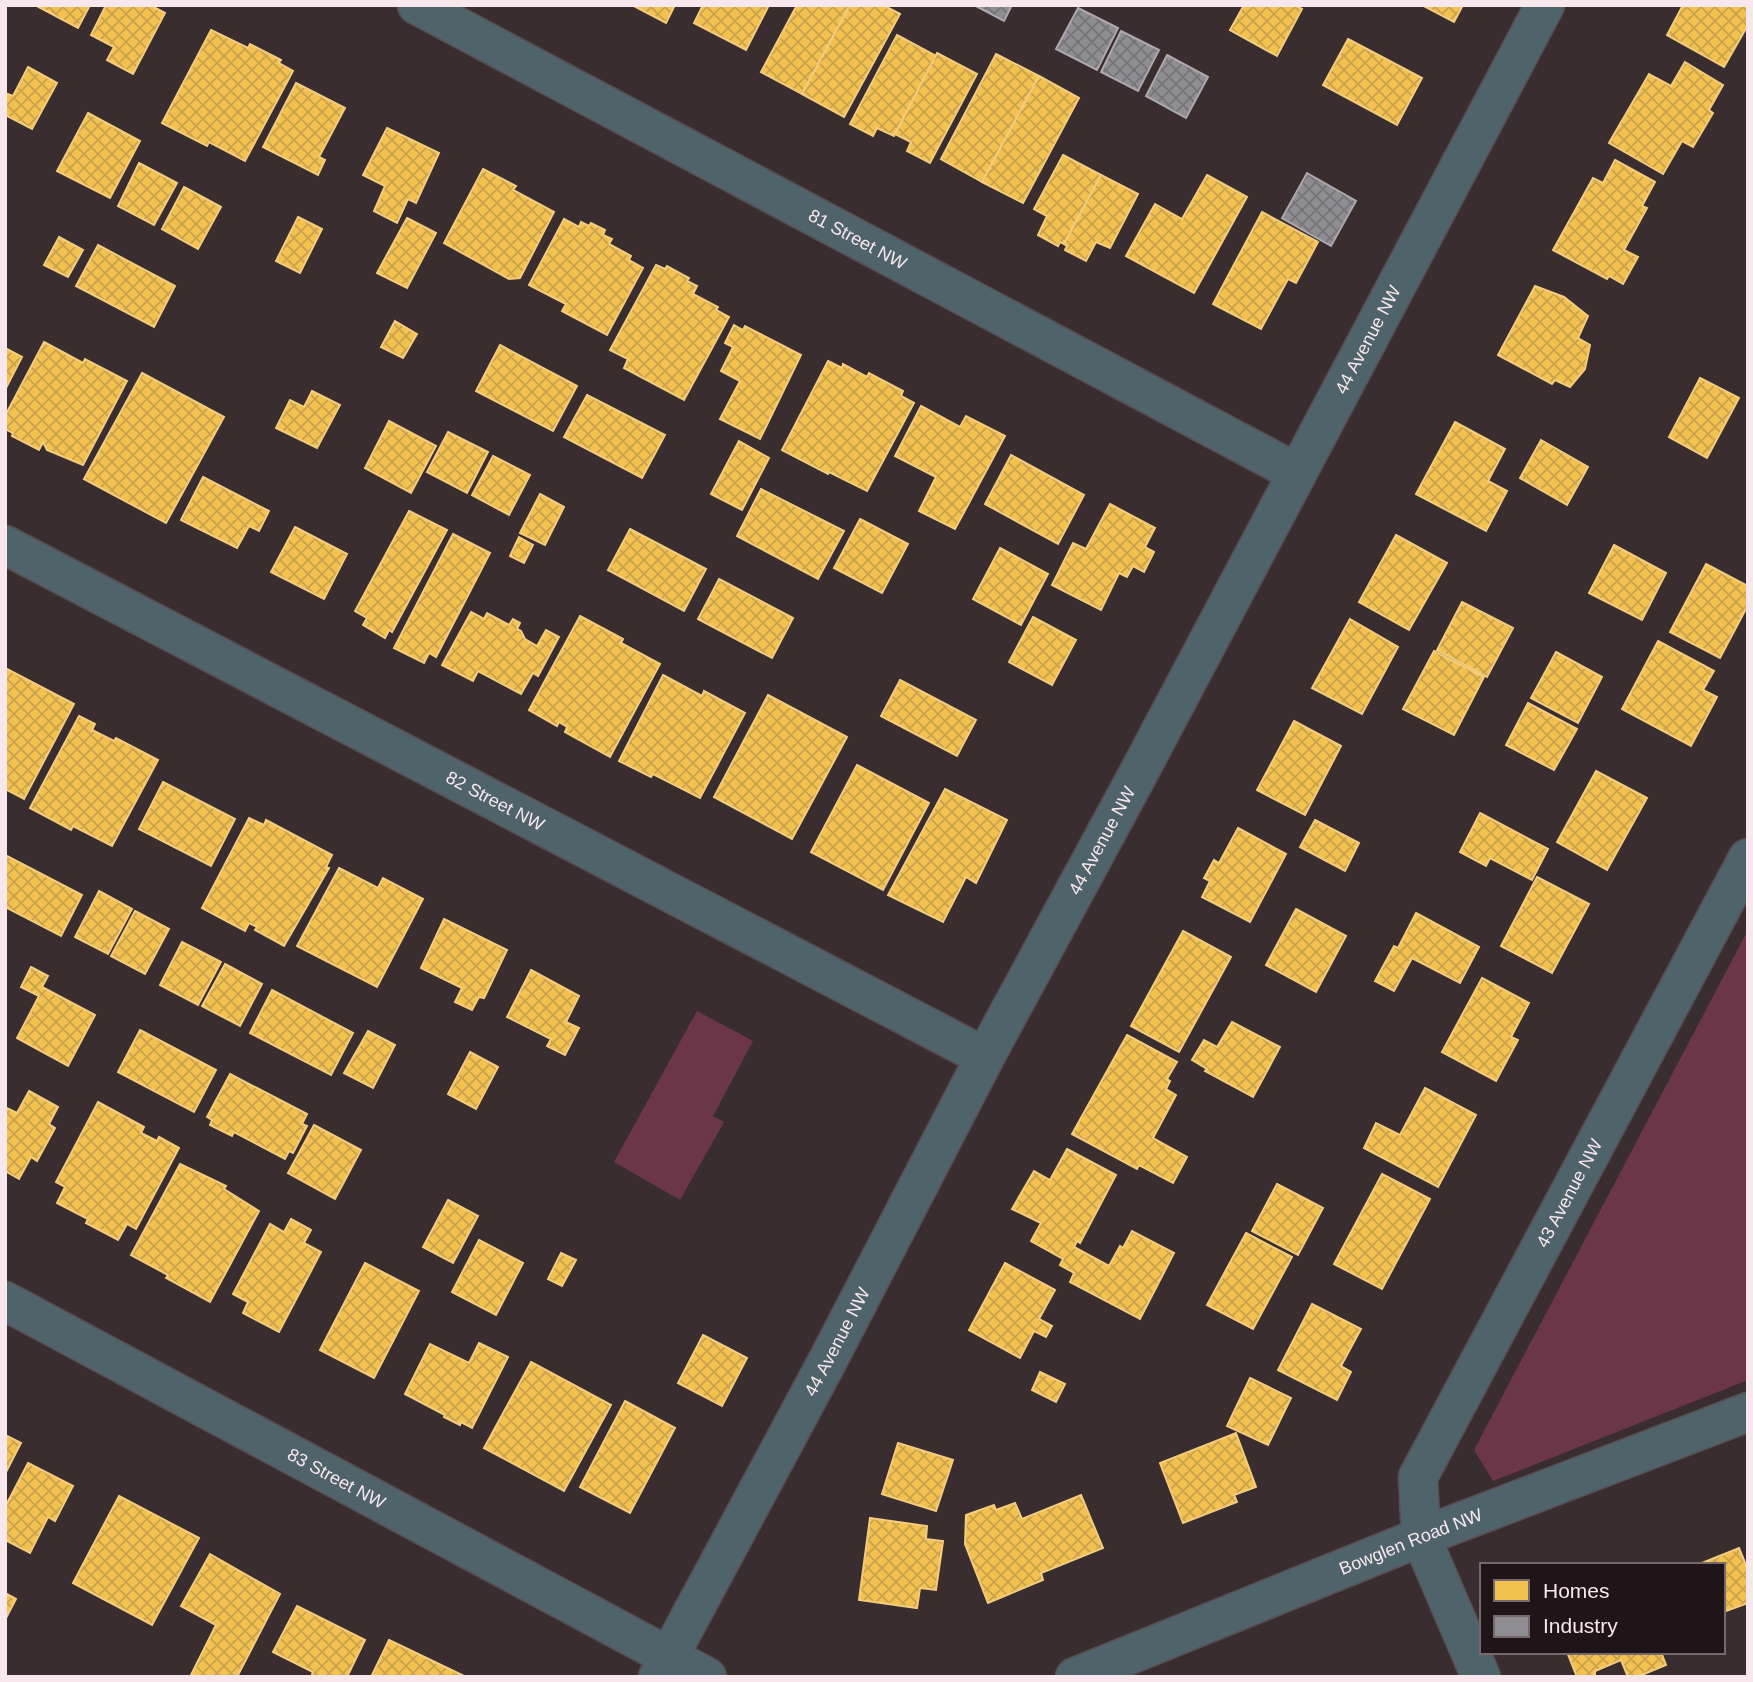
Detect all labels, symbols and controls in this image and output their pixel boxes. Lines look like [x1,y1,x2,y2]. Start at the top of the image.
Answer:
street label: 81 Street NW [805,205,910,274]
street label: 44 Avenue NW [1331,282,1405,397]
street label: 82 Street NW [443,767,548,835]
street label: 44 Avenue NW [1065,783,1139,898]
street label: 43 Avenue NW [1532,1136,1606,1251]
street label: 44 Avenue NW [801,1284,874,1400]
street label: 83 Street NW [284,1444,389,1513]
street label: Bowglen Road NW [1336,1505,1485,1579]
legend [1480,1563,1725,1654]
text: Homes [1543,1579,1610,1602]
text: Industry [1543,1614,1618,1637]

